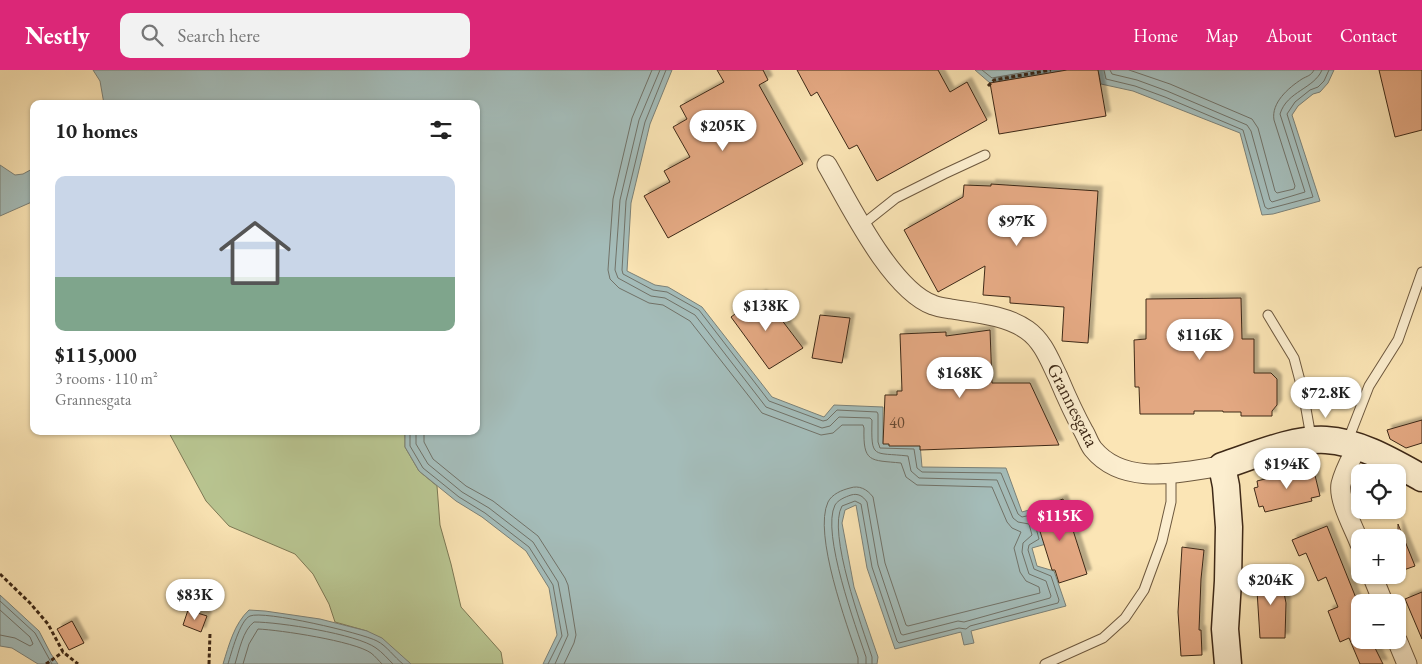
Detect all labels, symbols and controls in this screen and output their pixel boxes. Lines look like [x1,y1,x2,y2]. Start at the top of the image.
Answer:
search box [120,13,470,58]
text: Nestly [25,20,90,51]
icon: search [138,21,166,49]
text: Search here [178,23,260,48]
text: Home [1133,24,1178,47]
text: Map [1206,24,1238,47]
text: About [1266,24,1312,47]
text: Contact [1340,24,1397,47]
pin: $205K [688,109,758,152]
text: $205K [701,115,745,136]
icon: filters [427,116,455,144]
text: 10 homes [55,117,138,144]
pin: $97K [987,204,1047,247]
icon: home [210,208,300,298]
text: $97K [999,210,1035,231]
pin: $138K [731,290,801,332]
text: $138K [744,295,788,316]
pin: $116K [1165,318,1235,361]
text: $116K [1178,324,1222,345]
text: $115,000 [55,341,137,368]
pin: $168K [925,356,995,399]
street label: Grannesgata [1041,359,1105,451]
text: $168K [938,362,982,383]
text: 3 rooms · 110 m² [55,368,158,389]
pin: $72.8K [1285,376,1367,419]
text: $72.8K [1302,382,1350,403]
text: Grannesgata [55,389,131,410]
house number: 40 [889,412,905,433]
pin: $194K [1252,448,1322,490]
text: $194K [1265,453,1309,474]
map controls [1351,464,1406,649]
button: locate [1351,464,1406,519]
pin: $115K [1025,500,1095,542]
text: $115K [1038,505,1082,526]
button: + [1351,529,1406,584]
pin: $204K [1236,564,1306,606]
text: $204K [1249,569,1293,590]
pin: $83K [165,578,225,621]
text: $83K [177,584,213,605]
button: − [1351,594,1406,649]

